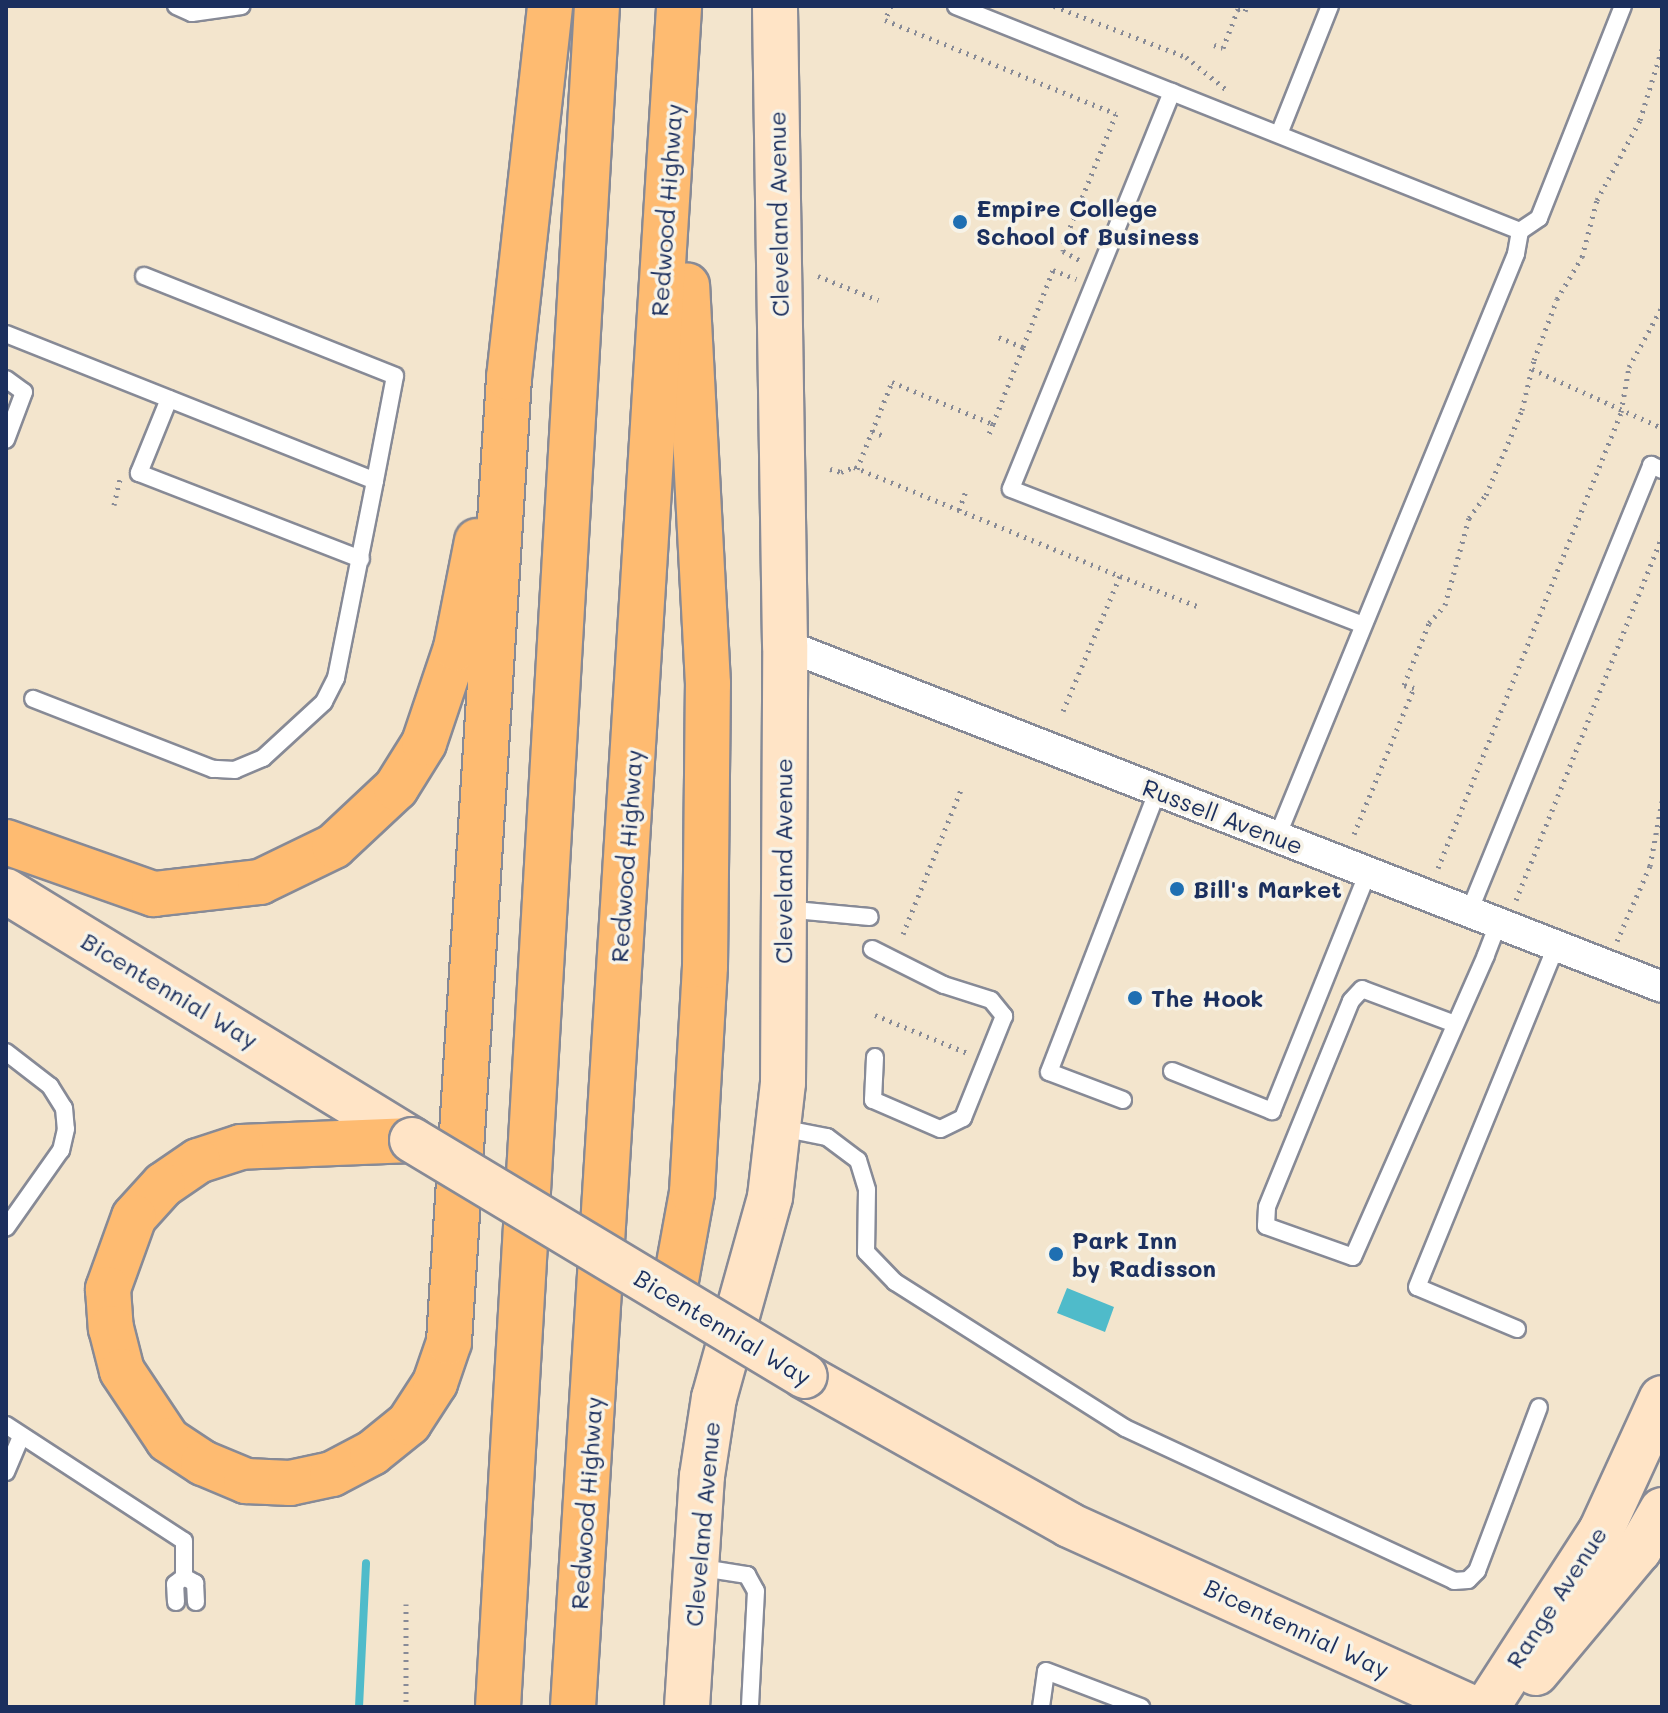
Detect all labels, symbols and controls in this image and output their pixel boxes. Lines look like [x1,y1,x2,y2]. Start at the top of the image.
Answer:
street label: Redwood Highway [644,103,688,317]
street label: Cleveland Avenue [762,111,794,317]
place label: Empire College School of Business [976,194,1199,250]
marker: Empire College School of Business [951,213,969,231]
street label: Redwood Highway [604,749,648,963]
street label: Cleveland Avenue [769,758,797,964]
street label: Russell Avenue [1139,772,1307,860]
place label: Bill's Market [1193,875,1342,903]
marker: Bill's Market [1168,880,1186,898]
street label: Bicentennial Way [76,926,264,1054]
place label: The Hook [1151,984,1263,1012]
marker: The Hook [1126,989,1144,1007]
place label: Park Inn by Radisson [1072,1226,1216,1282]
marker: Park Inn by Radisson [1047,1245,1065,1263]
street label: Bicentennial Way [629,1263,817,1391]
street label: Redwood Highway [564,1396,608,1610]
street label: Cleveland Avenue [679,1420,725,1628]
street label: Range Avenue [1500,1521,1612,1673]
street label: Bicentennial Way [1200,1572,1394,1684]

